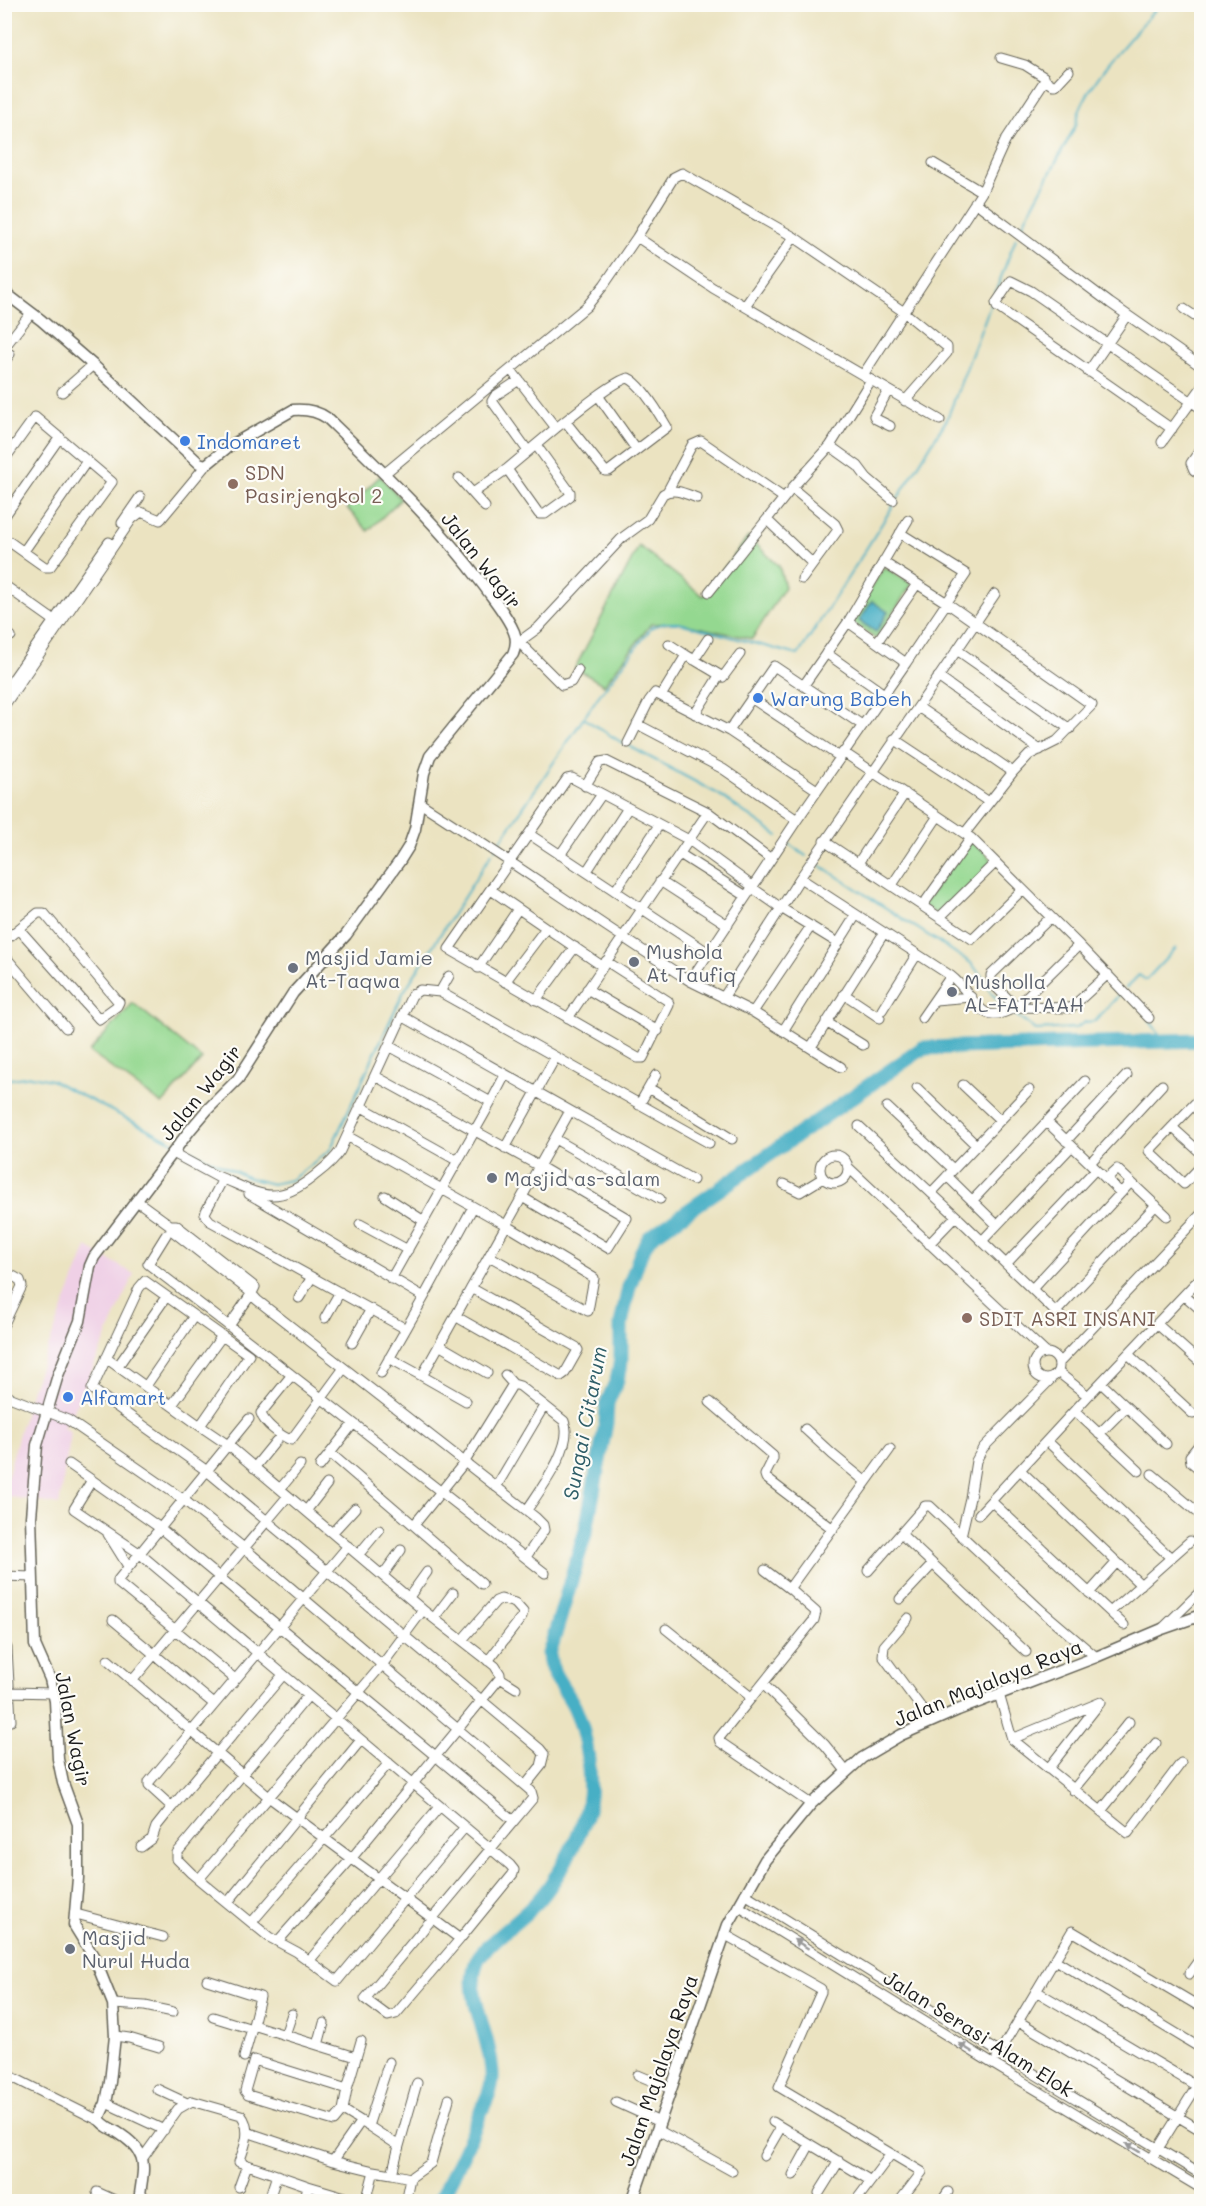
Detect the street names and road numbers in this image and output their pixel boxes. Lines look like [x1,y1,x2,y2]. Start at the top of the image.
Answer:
street label: Jalan Wagir [436,506,528,614]
street label: Jalan Wagir [153,1039,247,1145]
street label: Jalan Majalaya Raya [890,1632,1086,1732]
street label: Jalan Wagir [50,1669,98,1789]
street label: Jalan Serasi Alam Elok [879,1964,1079,2102]
street label: Jalan Majalaya Raya [613,1971,703,2169]

